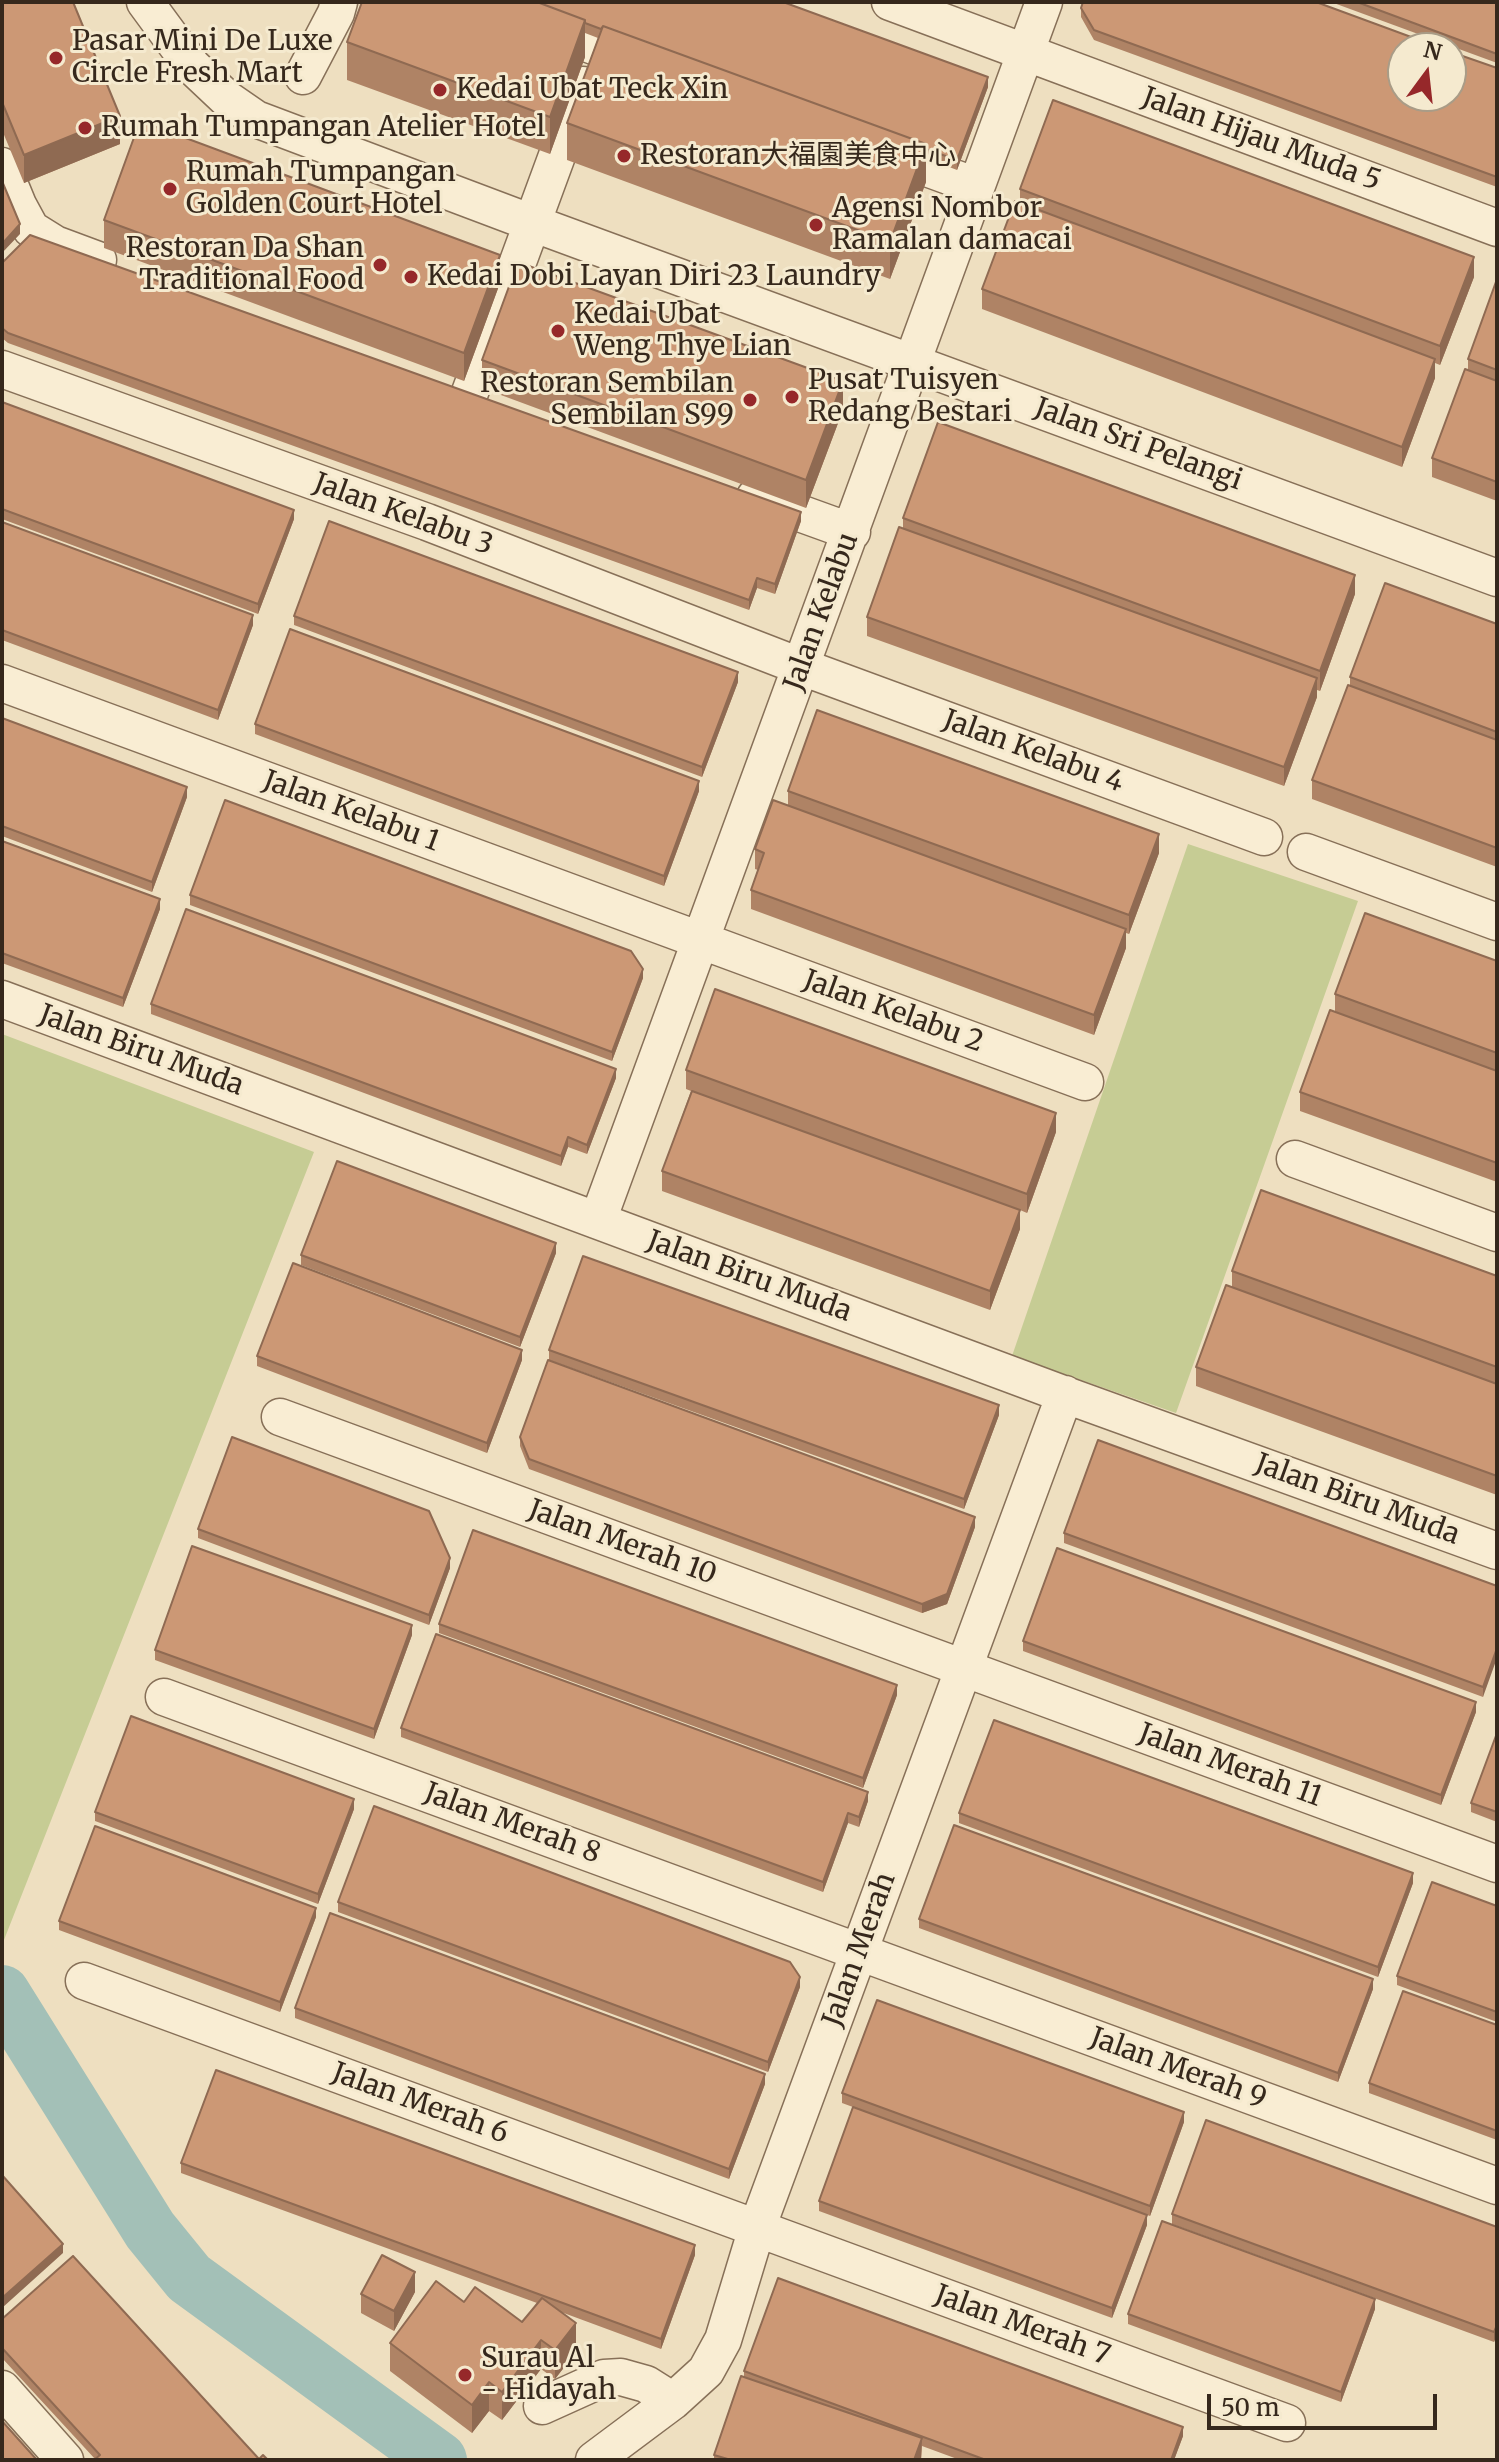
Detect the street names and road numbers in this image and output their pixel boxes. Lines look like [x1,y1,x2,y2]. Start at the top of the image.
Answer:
street label: Jalan Hijau Muda 5 [1137,81,1385,199]
street label: Jalan Sri Pelangi [1030,392,1246,498]
street label: Jalan Kelabu 3 [309,467,497,563]
street label: Jalan Kelabu [778,528,866,696]
street label: Jalan Kelabu 4 [938,704,1128,800]
street label: Jalan Kelabu 1 [258,765,444,859]
street label: Jalan Kelabu 2 [798,964,988,1060]
street label: Jalan Biru Muda [34,998,248,1104]
street label: Jalan Biru Muda [642,1224,856,1330]
street label: Jalan Biru Muda [1250,1447,1464,1553]
street label: Jalan Merah 10 [523,1493,721,1593]
street label: Jalan Merah 11 [1134,1717,1326,1815]
street label: Jalan Merah 8 [419,1777,605,1871]
street label: Jalan Merah [817,1868,903,2032]
street label: Jalan Merah 9 [1085,2022,1271,2116]
street label: Jalan Merah 6 [327,2057,513,2151]
street label: Jalan Merah 7 [930,2279,1114,2373]

